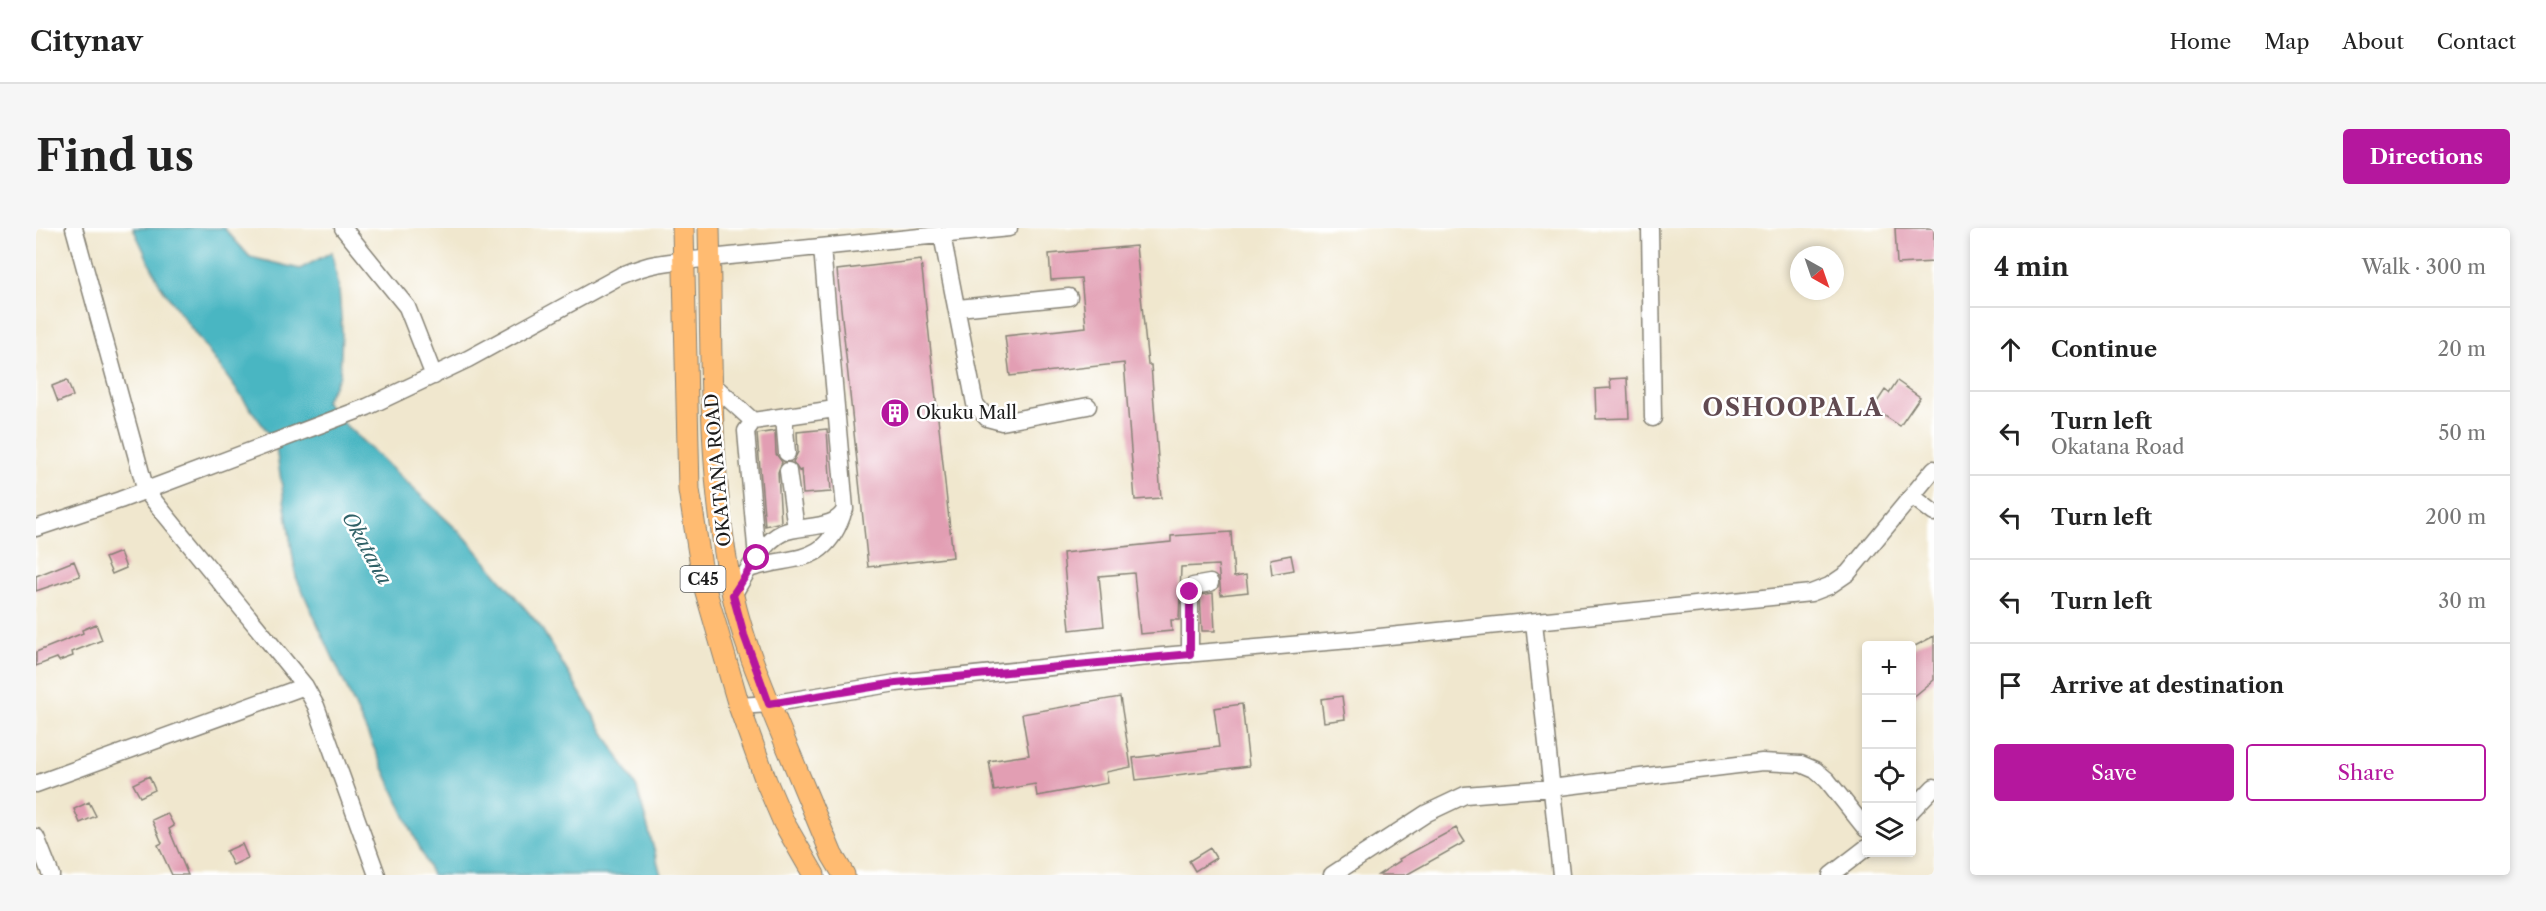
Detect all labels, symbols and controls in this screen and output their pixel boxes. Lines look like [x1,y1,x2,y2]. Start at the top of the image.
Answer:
text: Citynav [30,24,143,58]
text: Home [2170,29,2231,54]
text: Map [2264,29,2309,54]
text: About [2342,29,2404,54]
text: Contact [2437,29,2516,54]
button: Directions [2343,129,2510,184]
text: Find us [36,130,194,182]
north arrow [1790,246,1844,300]
text: 4 min [1994,251,2069,283]
text: Walk · 300 m [2362,255,2486,279]
icon: ahead [1994,333,2027,366]
text: Continue [2051,336,2157,363]
text: 20 m [2438,337,2486,361]
street label: OKATANA ROAD [700,392,736,548]
district label: OSHOOPALA [1703,393,1883,422]
building icon: Okuku Mall [879,397,911,429]
place label: Okuku Mall [916,402,1017,424]
text: Turn left [2051,408,2152,435]
icon: left [1994,417,2027,450]
text: 50 m [2439,421,2486,445]
text: Okatana Road [2051,435,2184,459]
icon: left [1994,501,2027,534]
text: Turn left [2051,504,2152,531]
text: 200 m [2425,505,2486,529]
water label: Okatana [337,507,397,589]
route start [743,544,769,570]
road number: C45 [680,566,726,592]
route end [1176,578,1202,604]
icon: left [1994,585,2027,618]
text: Turn left [2051,588,2152,615]
text: 30 m [2438,589,2486,613]
map controls [1862,641,1916,857]
button: + [1862,641,1916,695]
icon: arrive [1994,669,2027,702]
text: Arrive at destination [2051,672,2284,699]
button: − [1862,695,1916,749]
button: Save [1994,744,2234,801]
button: Share [2246,744,2486,801]
button: locate [1862,749,1916,803]
button: layers [1862,803,1916,857]

